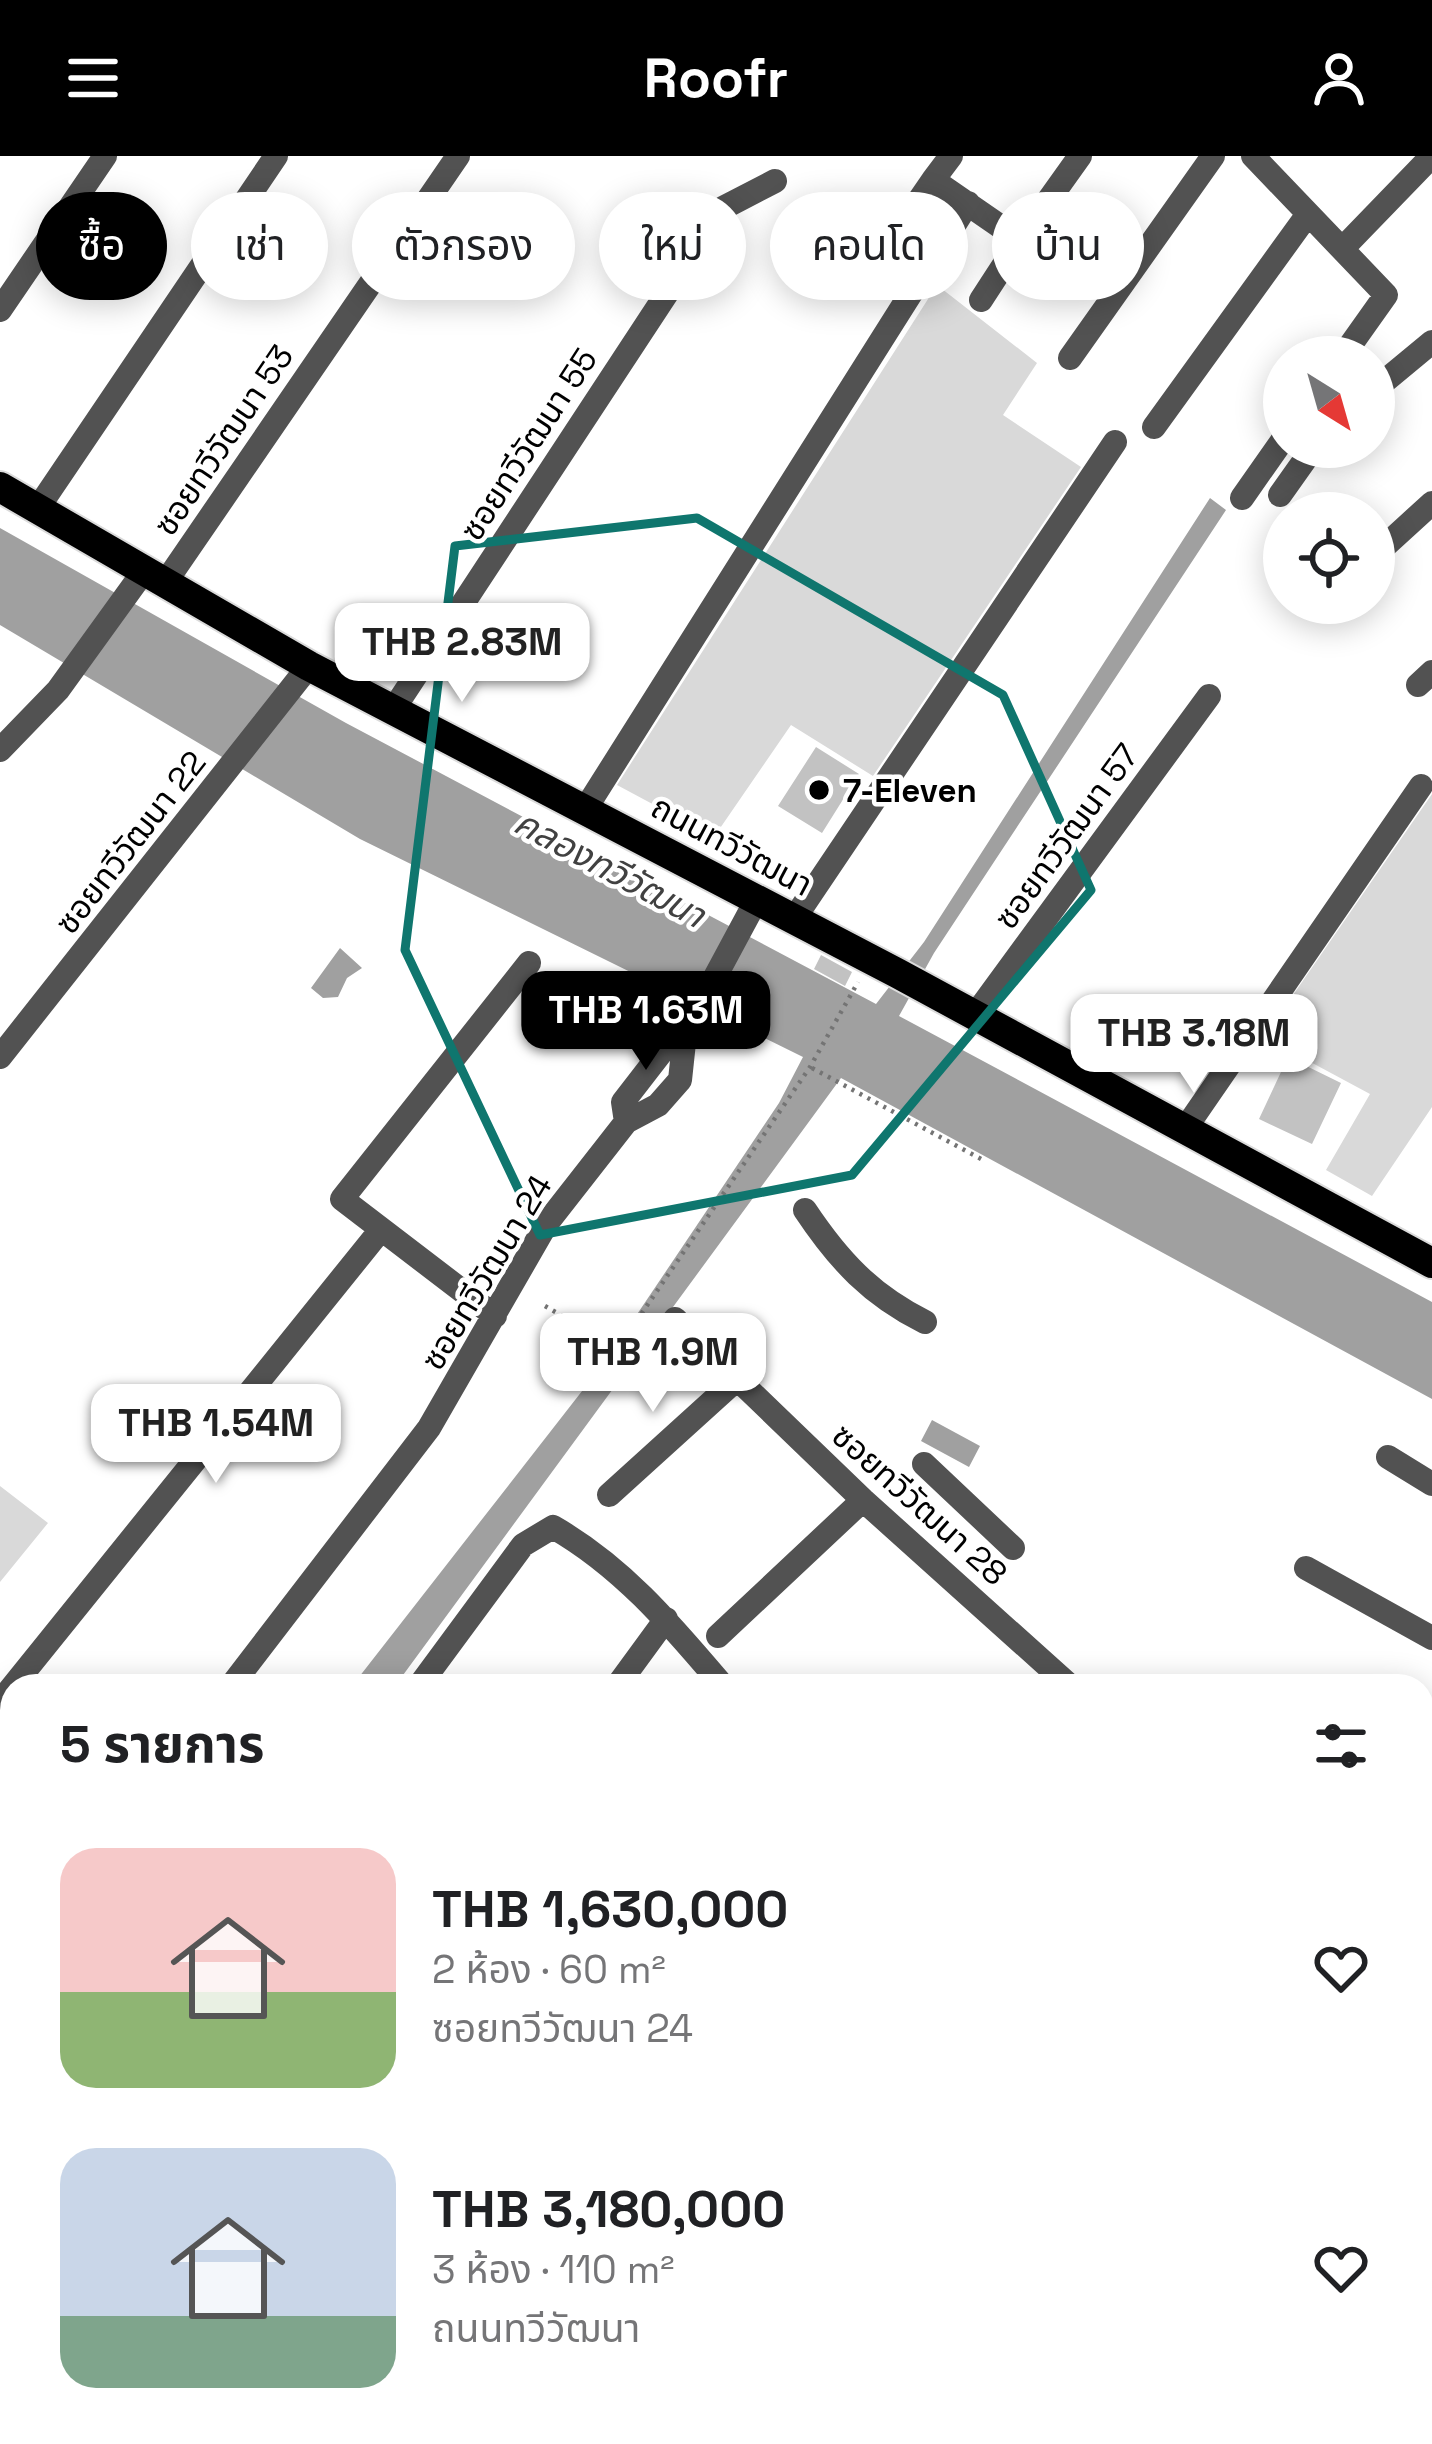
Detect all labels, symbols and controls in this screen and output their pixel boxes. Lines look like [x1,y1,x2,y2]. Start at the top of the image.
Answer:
text: Roofr [644,44,788,113]
icon: menu [60,45,126,111]
icon: person [1306,45,1372,111]
chip: ซื้อ [36,192,167,300]
chip: เช่า [191,192,328,300]
chip: ตัวกรอง [352,192,575,300]
chip: ใหม่ [599,192,746,300]
chip: คอนโด [770,192,968,300]
chip: บ้าน [992,192,1144,300]
north arrow [1263,336,1395,468]
map controls [1263,336,1395,624]
street label: ซอยทวีวัฒนา 53 [145,337,303,544]
street label: ซอยทวีวัฒนา 55 [451,340,607,549]
button: locate [1263,492,1395,624]
pin: THB 2.83M [325,603,599,705]
text: THB 2.83M [362,617,562,666]
street label: ซอยทวีวัฒนา 57 [985,736,1148,938]
street label: ซอยทวีวัฒนา 22 [46,743,215,943]
place label: 7-Eleven [843,770,977,812]
marker: 7-Eleven [806,777,832,803]
street label: ถนนทวีวัฒนา [644,786,819,906]
water label: คลองทวีวัฒนา [506,799,714,939]
pin: THB 1.63M [509,971,783,1073]
text: THB 1.63M [548,985,744,1034]
pin: THB 3.18M [1057,994,1331,1096]
text: THB 3.18M [1097,1008,1291,1057]
street label: ซอยทวีวัฒนา 24 [412,1167,562,1378]
pin: THB 1.9M [529,1313,777,1415]
text: THB 1.9M [567,1327,739,1376]
pin: THB 1.54M [79,1384,353,1486]
text: THB 1.54M [118,1398,314,1447]
street label: ซอยทวีวัฒนา 28 [823,1415,1016,1595]
text: 5 รายการ [60,1712,264,1777]
icon: filters [1308,1713,1374,1779]
text: THB 1,630,000 [432,1877,788,1942]
icon: home [156,1896,300,2040]
icon: heart [1308,1935,1374,2001]
text: 2 ห้อง · 60 m² [432,1945,666,1994]
text: ซอยทวีวัฒนา 24 [432,2004,693,2053]
text: THB 3,180,000 [432,2177,785,2242]
icon: home [156,2196,300,2340]
icon: heart [1308,2235,1374,2301]
text: 3 ห้อง · 110 m² [432,2245,675,2294]
text: ถนนทวีวัฒนา [432,2304,640,2353]

